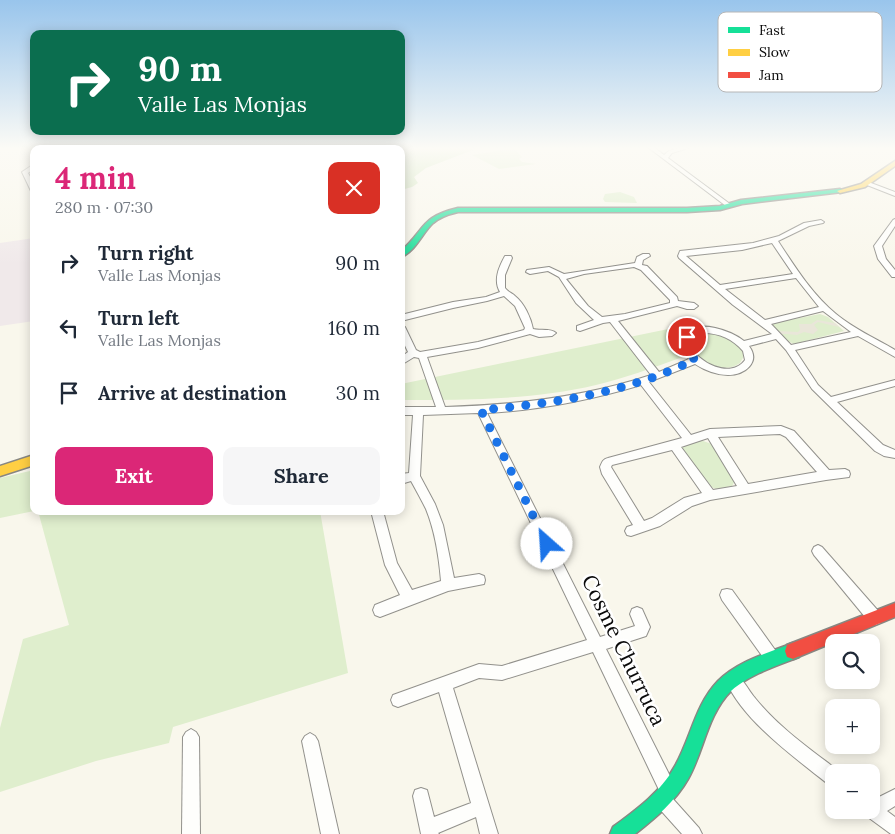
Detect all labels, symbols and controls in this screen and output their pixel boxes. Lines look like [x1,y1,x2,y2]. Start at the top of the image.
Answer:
legend [718,12,882,92]
text: Fast [759,21,786,39]
text: Slow [759,43,791,61]
text: 90 m [138,46,222,91]
icon: right [55,50,120,115]
text: Jam [758,66,784,84]
text: Valle Las Monjas [138,90,307,118]
text: 4 min [55,159,136,197]
button: close [328,162,380,214]
text: 280 m · 07:30 [55,197,153,217]
text: Turn right [98,241,194,265]
icon: right [55,249,83,277]
text: 90 m [335,251,380,275]
text: Valle Las Monjas [98,265,221,285]
text: Turn left [98,306,179,330]
icon: left [55,314,83,342]
text: 160 m [328,316,380,340]
pin [666,316,708,358]
icon: arrive [673,323,701,351]
text: Valle Las Monjas [98,330,221,350]
icon: arrive [55,379,83,407]
text: Arrive at destination [98,381,287,405]
text: 30 m [336,381,380,405]
button: Exit [55,447,213,505]
button: Share [223,447,380,505]
position arrow [520,517,572,569]
street label: Cosme Churruca [576,570,672,730]
map controls [825,634,880,819]
button: search [825,634,880,689]
button: + [825,699,880,754]
button: − [825,764,880,819]

